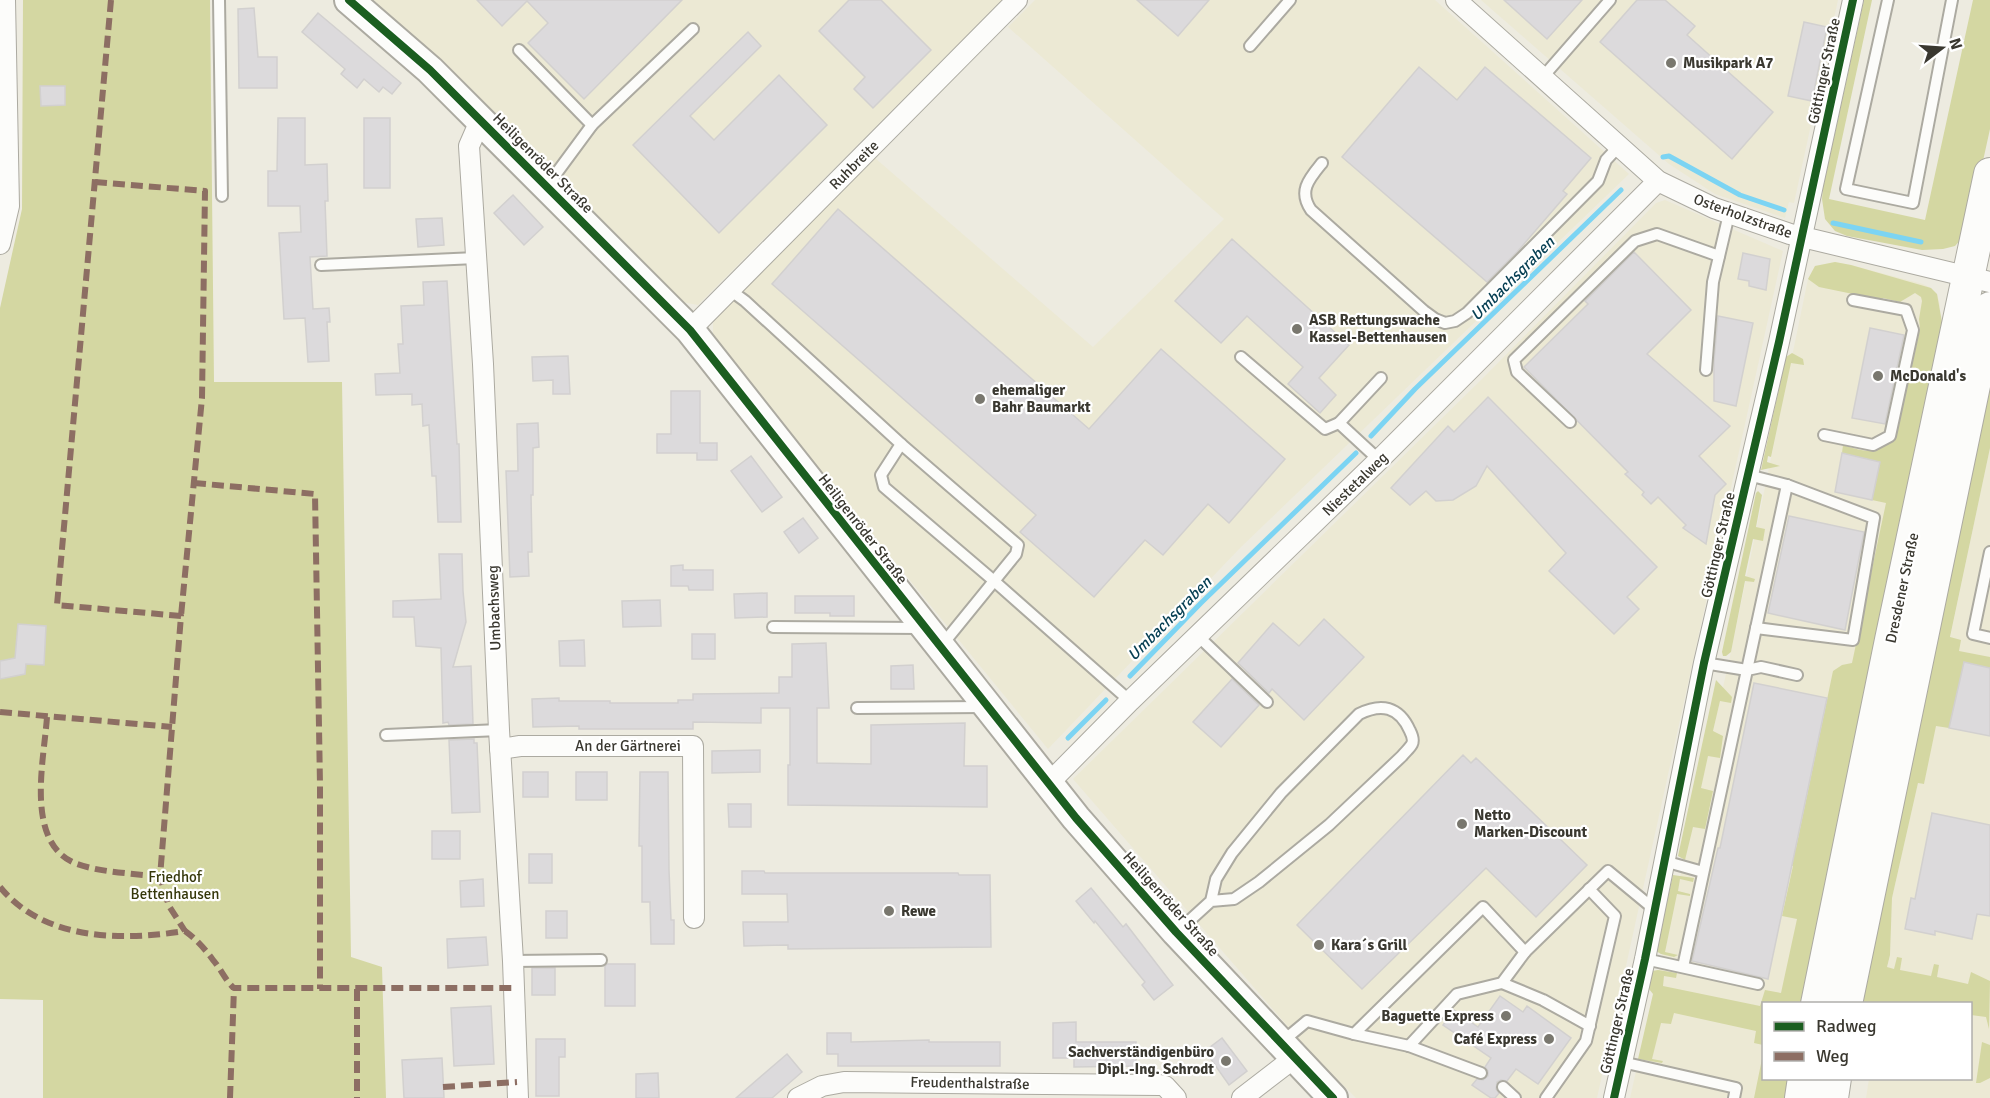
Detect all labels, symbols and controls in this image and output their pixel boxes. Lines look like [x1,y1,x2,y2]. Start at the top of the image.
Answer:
street label: Göttinger Straße [1804,16,1844,126]
north arrow [1912,18,1972,78]
text: N [1944,36,1967,52]
place label: Musikpark A7 [1683,54,1773,72]
marker: Musikpark A7 [1664,56,1678,70]
street label: Heiligenröder Straße [489,109,597,217]
street label: Ruhbreite [826,137,882,193]
street label: Osterholzstraße [1691,190,1795,242]
water label: Umbachsgraben [1466,232,1560,325]
place label: ASB Rettungswache Kassel-Bettenhausen [1309,311,1447,346]
marker: ASB Rettungswache Kassel-Bettenhausen [1290,322,1304,336]
place label: McDonald's [1890,367,1967,385]
marker: McDonald's [1871,369,1885,383]
place label: ehemaliger Bahr Baumarkt [992,381,1091,416]
marker: ehemaliger Bahr Baumarkt [973,392,987,406]
street label: Niestetalweg [1318,448,1392,520]
street label: Heiligenröder Straße [814,470,912,588]
street label: Göttinger Straße [1697,490,1739,600]
street label: Dresdener Straße [1882,531,1922,645]
street label: Umbachsweg [484,565,504,651]
water label: Umbachsgraben [1123,572,1217,665]
street label: An der Gärtnerei [575,737,681,755]
place label: Netto Marken-Discount [1474,806,1587,841]
marker: Netto Marken-Discount [1455,817,1469,831]
street label: Heiligenröder Straße [1119,848,1223,960]
park label: Friedhof Bettenhausen [131,868,219,903]
place label: Rewe [901,902,936,920]
marker: Rewe [882,904,896,918]
place label: Kara´s Grill [1331,936,1408,954]
marker: Kara´s Grill [1312,938,1326,952]
street label: Göttinger Straße [1596,966,1638,1076]
legend [1762,1002,1972,1080]
place label: Baguette Express [1381,1007,1494,1025]
marker: Baguette Express [1499,1009,1513,1023]
text: Radweg [1816,1015,1877,1037]
place label: Café Express [1454,1030,1537,1048]
marker: Café Express [1542,1032,1556,1046]
place label: Sachverständigenbüro Dipl.-Ing. Schrodt [1068,1043,1214,1078]
text: Weg [1816,1045,1849,1067]
marker: Sachverständigenbüro Dipl.-Ing. Schrodt [1219,1054,1233,1068]
street label: Freudenthalstraße [910,1073,1030,1093]

